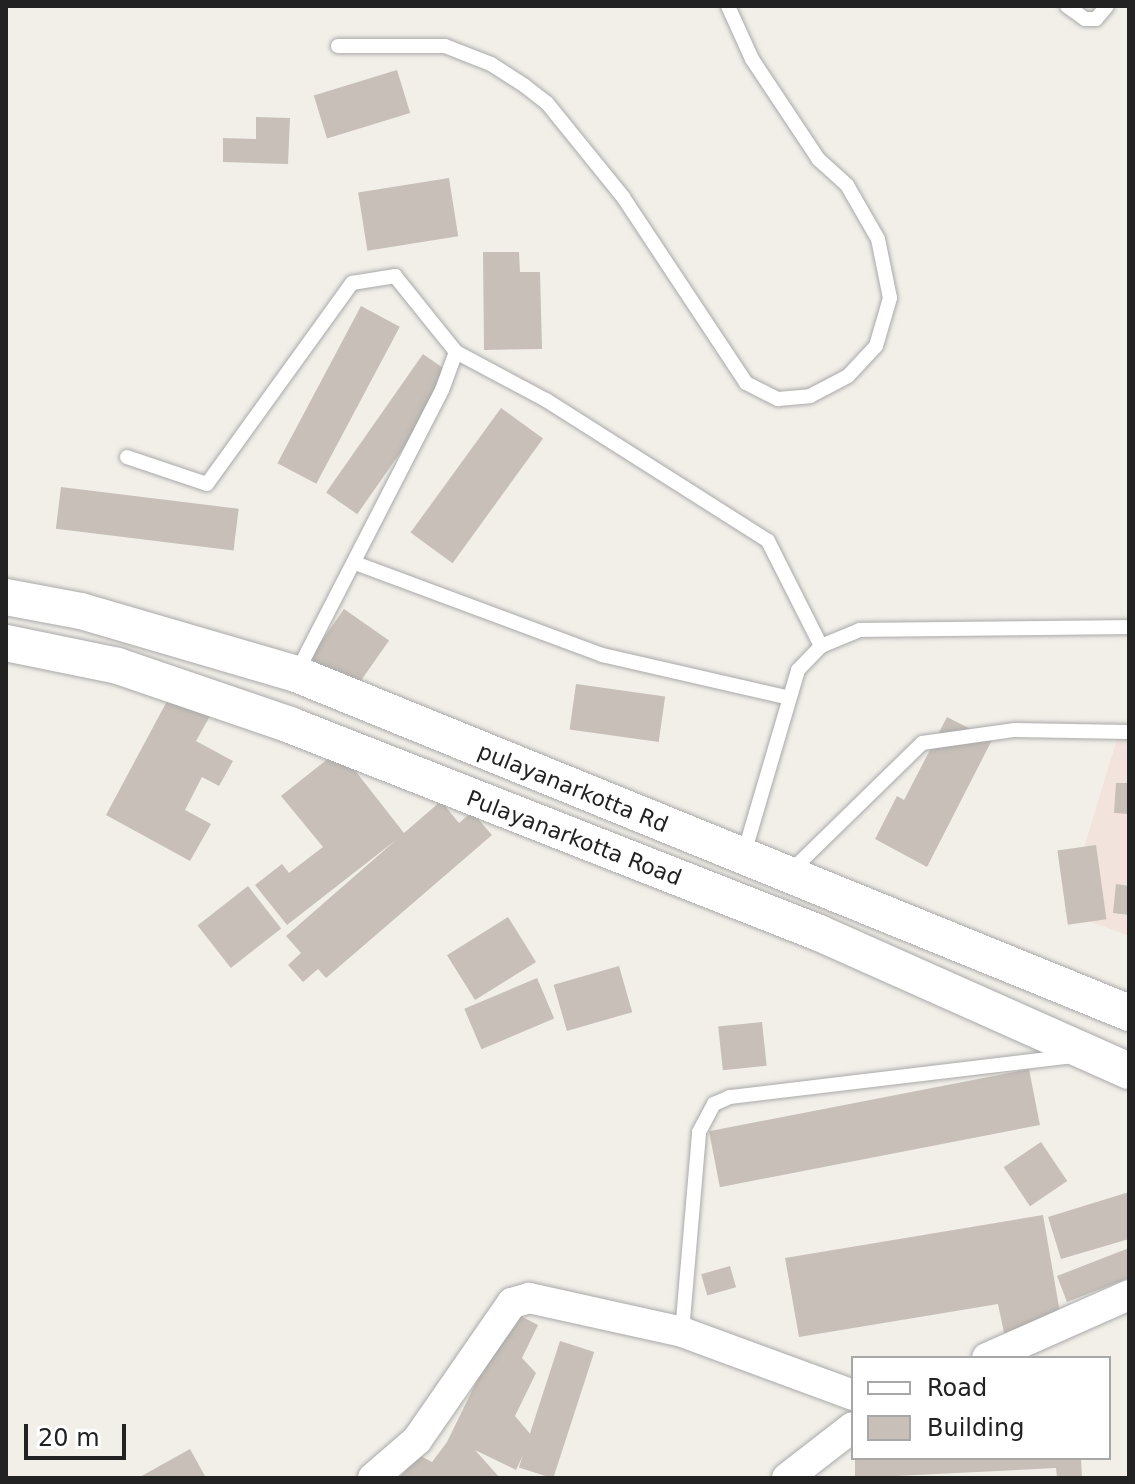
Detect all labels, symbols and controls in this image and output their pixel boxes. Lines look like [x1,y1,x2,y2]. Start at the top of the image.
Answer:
street label: pulayanarkotta Rd [474,738,672,838]
street label: Pulayanarkotta Road [463,785,685,891]
legend [851,1356,1111,1460]
text: Road [927,1374,987,1402]
scale bar [28,1408,130,1458]
text: Building [927,1414,1024,1442]
text: 20 m [38,1424,100,1452]

